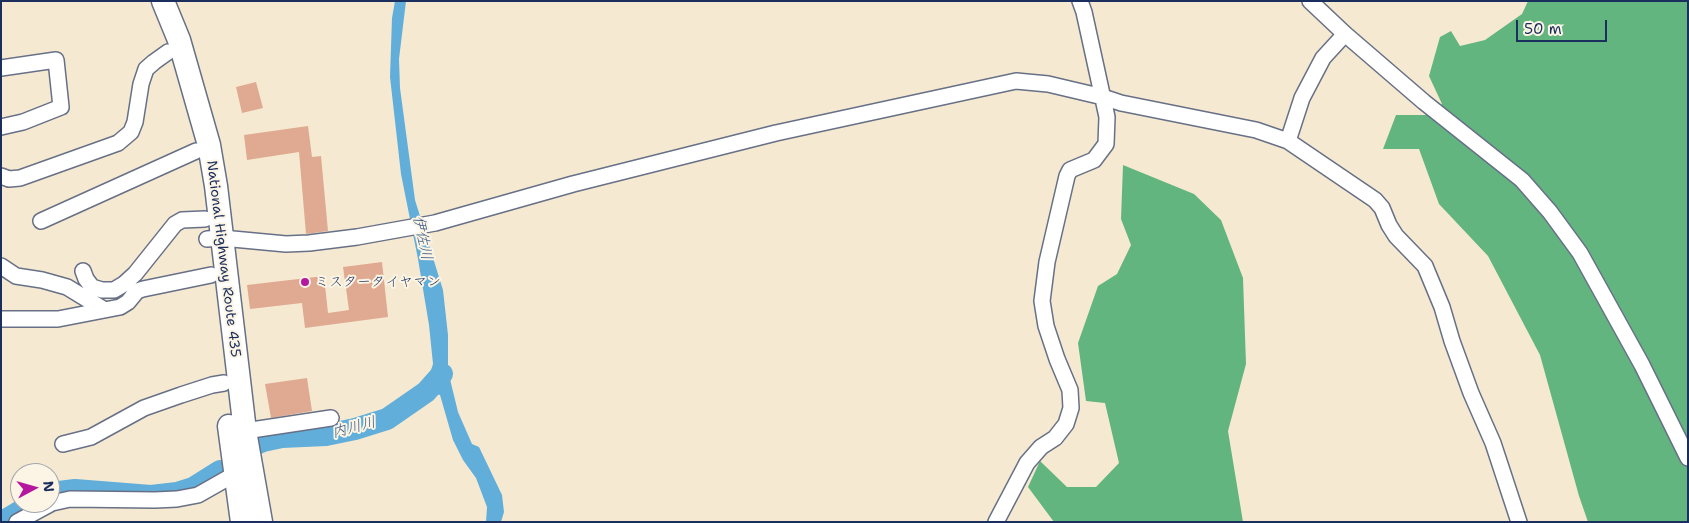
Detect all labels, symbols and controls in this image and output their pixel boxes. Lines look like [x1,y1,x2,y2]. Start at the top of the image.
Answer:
scale bar [1519,10,1610,42]
text: 50 m [1524,19,1562,39]
street label: National Highway Route 435 [203,160,243,358]
water label: 伊佐川 [409,214,435,262]
place label: ミスタータイヤマン [315,274,441,290]
marker: ミスタータイヤマン [299,276,311,288]
water label: 内川川 [330,413,378,443]
north arrow [10,463,60,513]
text: N [39,480,58,493]

